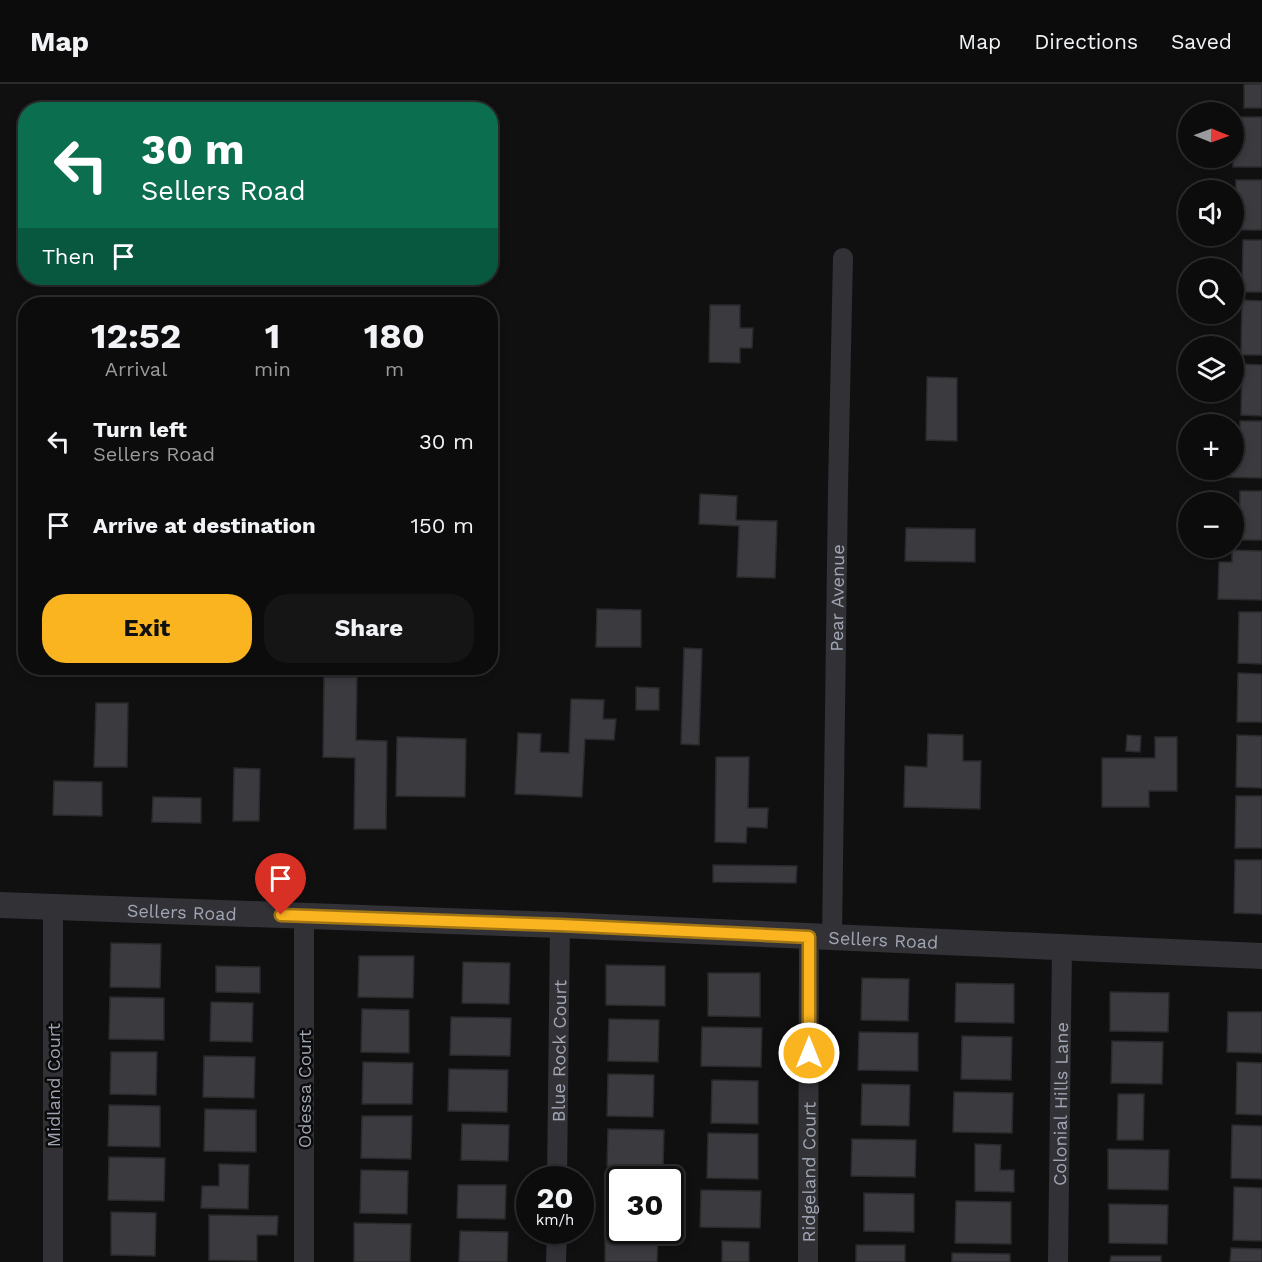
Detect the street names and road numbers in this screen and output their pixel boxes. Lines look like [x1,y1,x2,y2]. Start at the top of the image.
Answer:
street label: Pear Avenue [825,544,848,652]
street label: Sellers Road [127,899,237,924]
street label: Sellers Road [828,926,939,952]
street label: Blue Rock Court [547,979,570,1122]
street label: Midland Court [43,1022,64,1147]
street label: Colonial Hills Lane [1048,1022,1072,1186]
street label: Odessa Court [294,1029,315,1148]
street label: Ridgeland Court [798,1101,819,1242]

